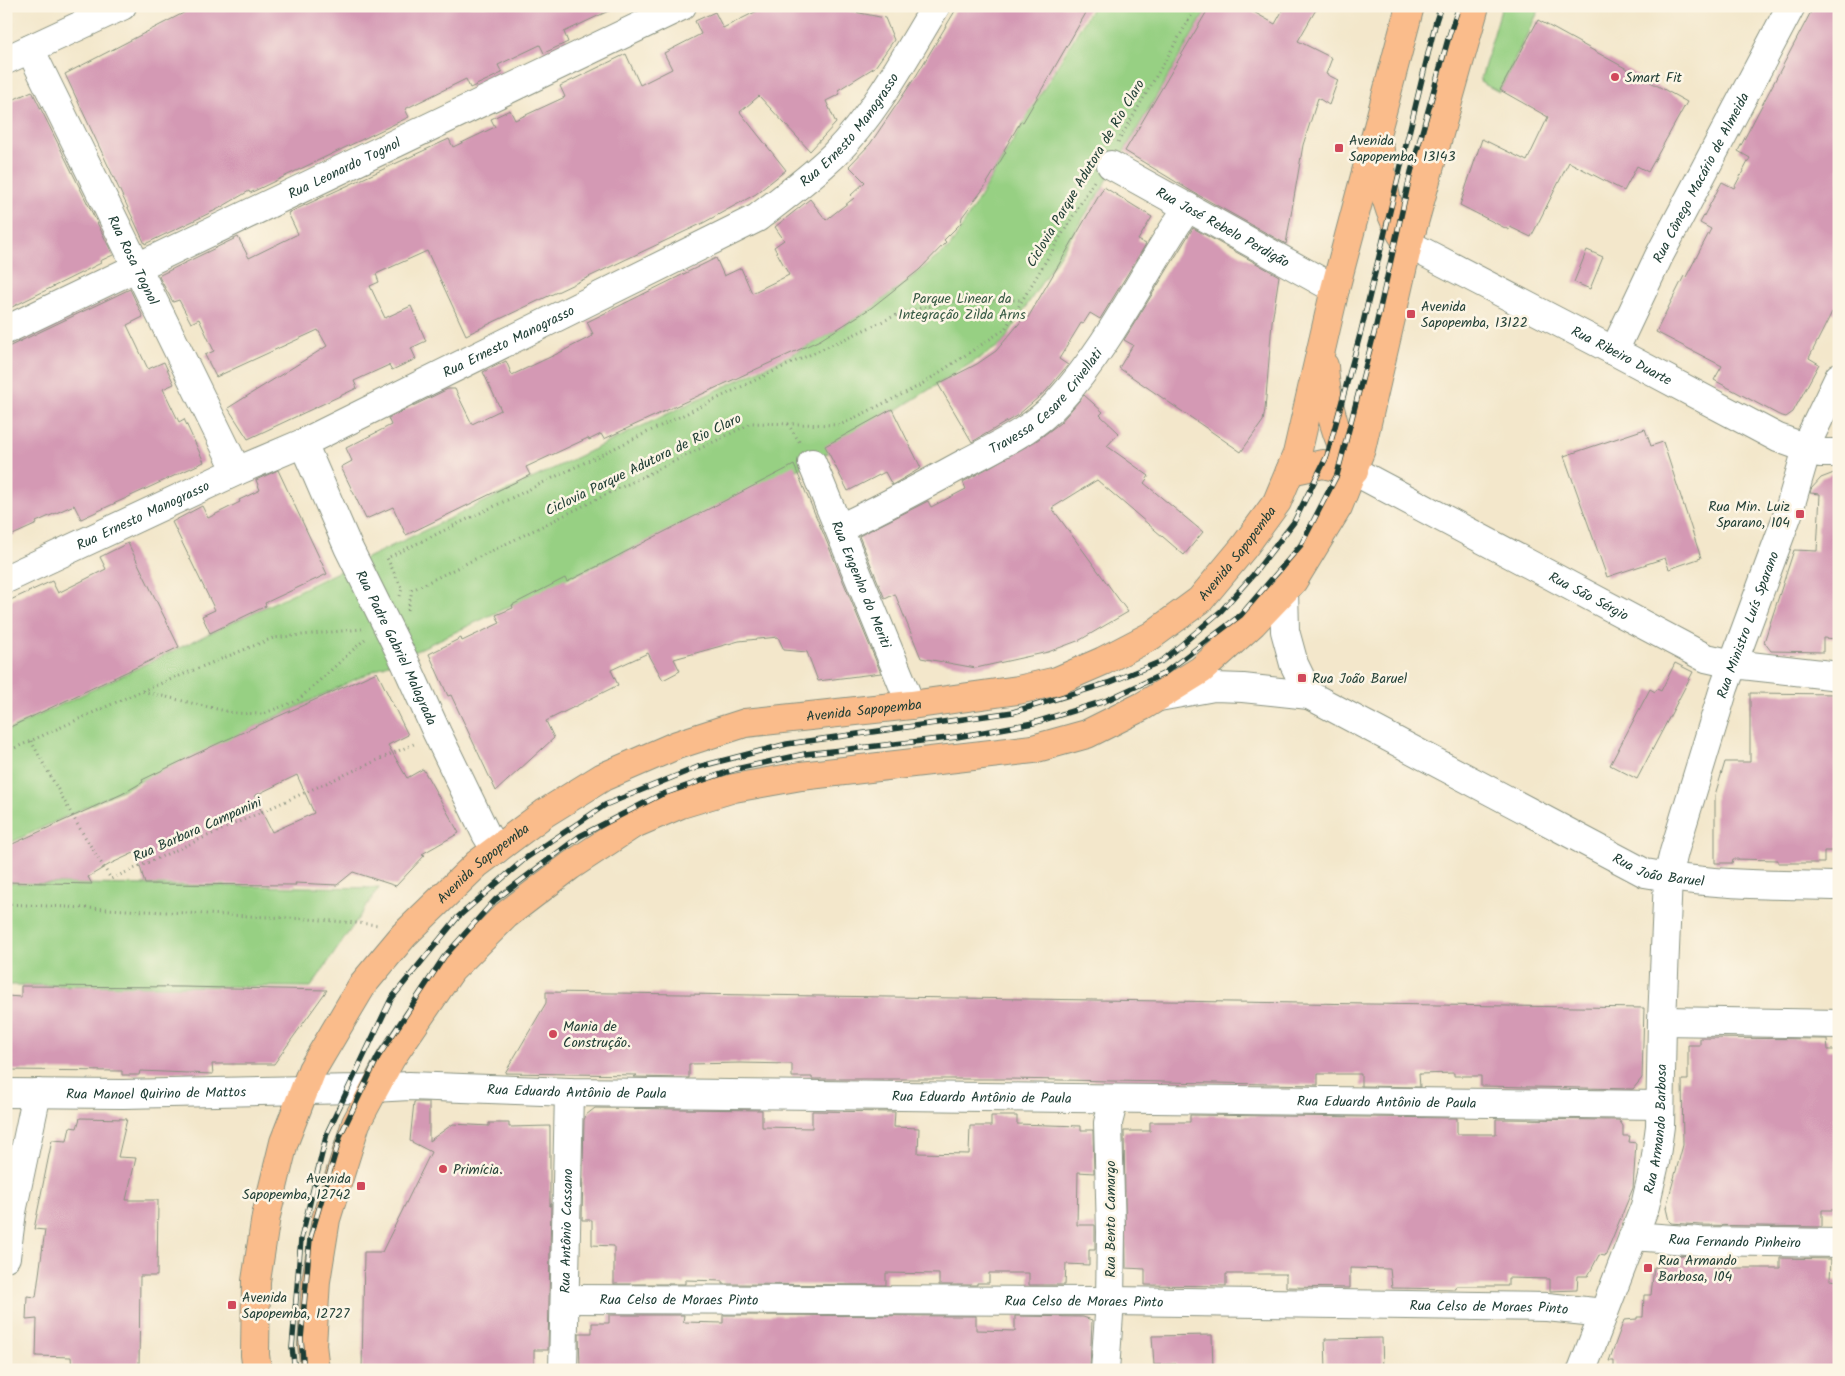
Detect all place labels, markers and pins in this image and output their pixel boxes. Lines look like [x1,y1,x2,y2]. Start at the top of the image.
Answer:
place label: Smart Fit [1625,67,1682,89]
marker: Smart Fit [1609,71,1621,83]
place label: Avenida Sapopemba, 13143 [1349,130,1455,168]
marker: Avenida Sapopemba, 13143 [1333,142,1345,154]
place label: Avenida Sapopemba, 13122 [1421,296,1528,334]
marker: Avenida Sapopemba, 13122 [1405,308,1417,320]
place label: Rua Min. Luiz Sparano, 104 [1708,496,1790,534]
marker: Rua Min. Luiz Sparano, 104 [1794,508,1806,520]
place label: Rua João Baruel [1312,668,1408,690]
marker: Rua João Baruel [1296,672,1308,684]
place label: Mania de Construção. [563,1016,630,1054]
marker: Mania de Construção. [547,1028,559,1040]
place label: Primícia. [453,1159,503,1181]
marker: Primícia. [437,1163,449,1175]
place label: Avenida Sapopemba, 12742 [242,1168,351,1206]
marker: Avenida Sapopemba, 12742 [355,1180,367,1192]
place label: Rua Armando Barbosa, 104 [1658,1250,1737,1288]
marker: Rua Armando Barbosa, 104 [1642,1262,1654,1274]
place label: Avenida Sapopemba, 12727 [242,1287,350,1325]
marker: Avenida Sapopemba, 12727 [226,1299,238,1311]

